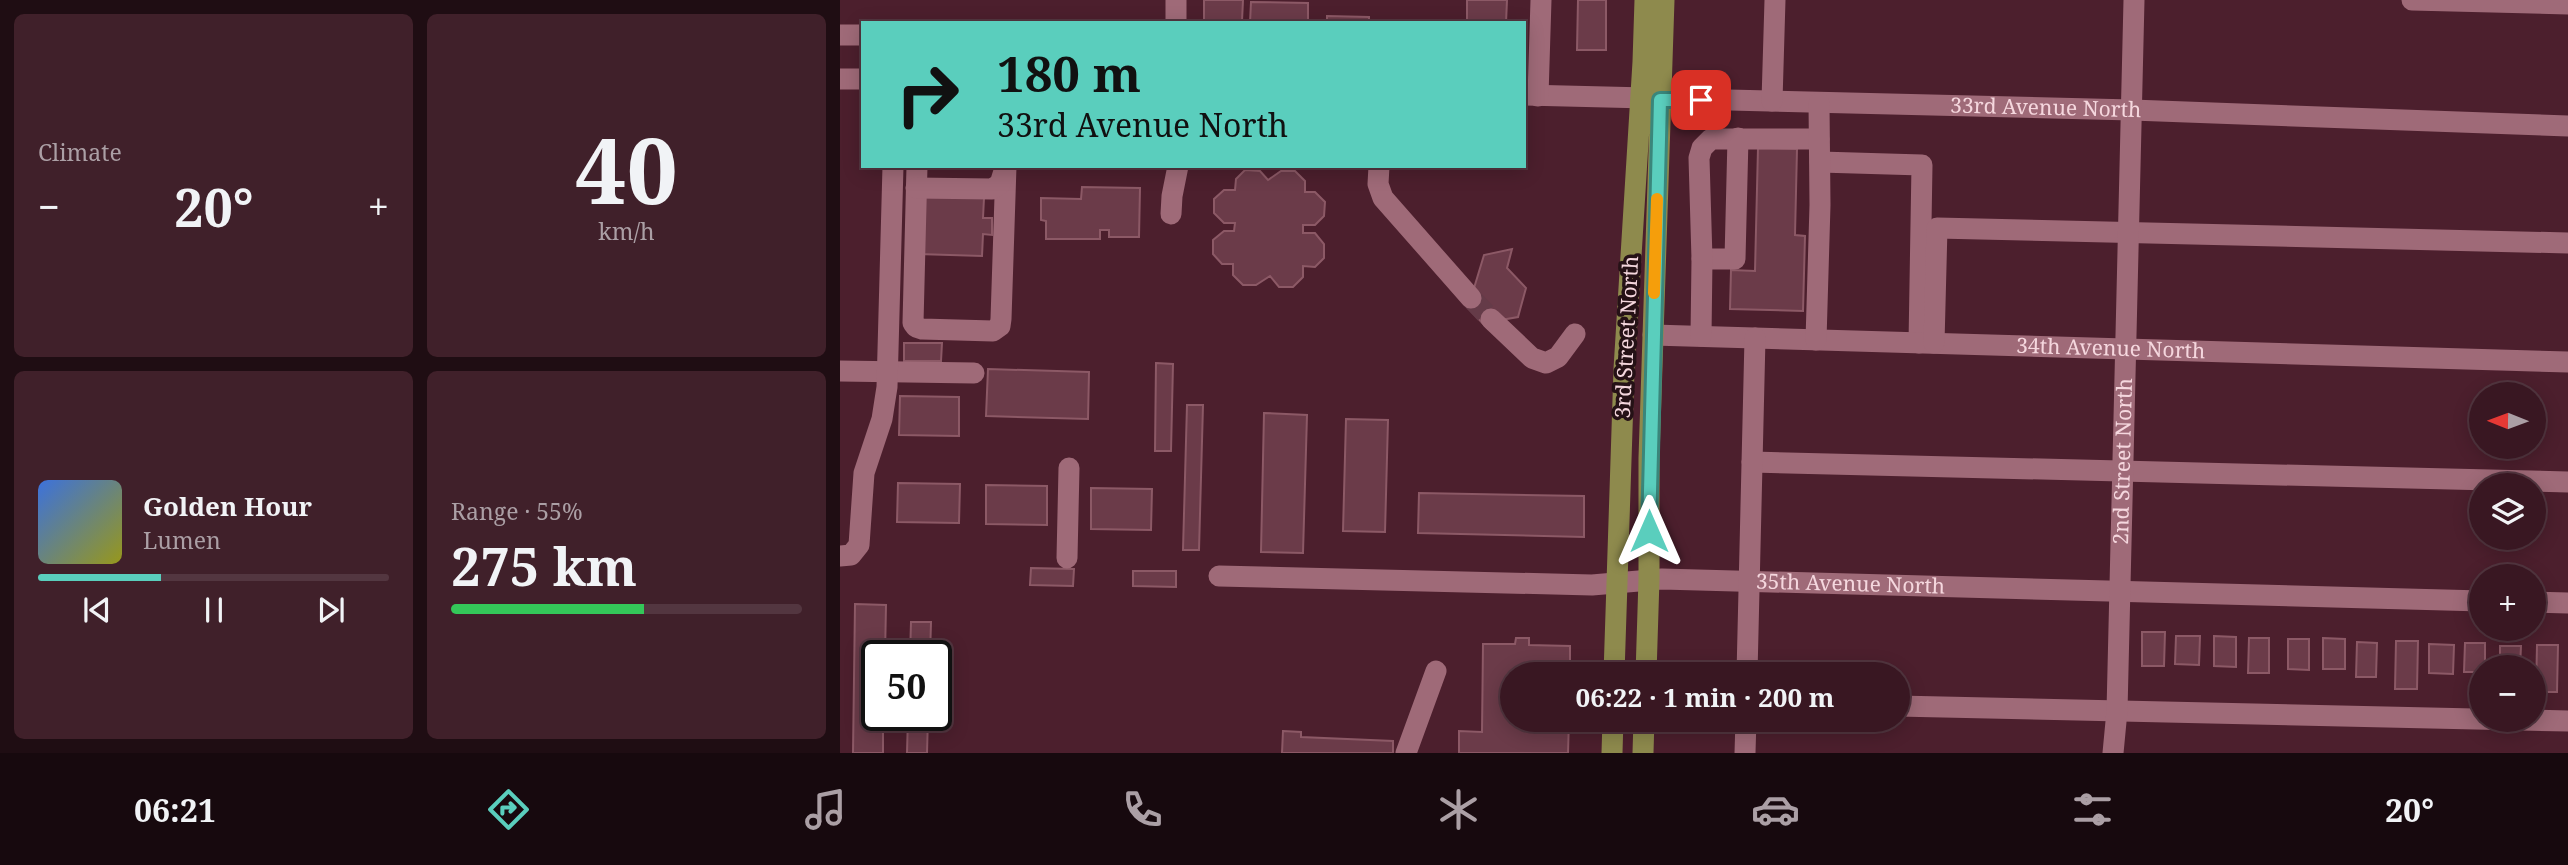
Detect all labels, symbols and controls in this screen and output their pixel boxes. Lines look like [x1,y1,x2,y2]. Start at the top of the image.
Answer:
text: 180 m [997,40,1141,106]
icon: right [882,49,973,140]
pin [1671,70,1731,130]
icon: arrive [1682,81,1720,119]
street label: 33rd Avenue North [1950,91,2142,123]
text: 33rd Avenue North [997,103,1288,146]
text: 40 [575,107,678,231]
text: Climate [38,136,122,168]
text: 20° [174,171,254,242]
text: − [38,180,60,232]
text: + [368,180,389,232]
text: km/h [598,215,655,247]
street label: 3rd Street North [1608,255,1644,419]
street label: 34th Avenue North [2016,331,2206,364]
street label: 2nd Street North [2106,378,2138,545]
north arrow [2469,382,2546,458]
map controls [2469,382,2546,732]
button: layers [2469,473,2546,550]
text: Golden Hour [143,488,312,524]
position arrow [1612,494,1686,568]
text: Range · 55% [451,495,583,527]
text: Lumen [143,524,221,556]
text: 275 km [451,530,637,601]
button: + [2469,564,2546,641]
street label: 35th Avenue North [1756,567,1945,600]
icon: previous [78,591,116,629]
icon: pause [195,591,233,629]
icon: next [312,591,350,629]
speed limit sign: 50 [861,640,952,731]
button: − [2469,655,2546,732]
text: 06:22 · 1 min · 200 m [1575,679,1835,715]
icon: directions [484,785,533,834]
icon: music [801,785,850,834]
icon: phone [1118,785,1167,834]
icon: climate [1434,785,1483,834]
icon: car [1751,785,1800,834]
icon: filters [2068,785,2117,834]
text: 06:21 [134,788,216,831]
text: 20° [2385,788,2434,831]

